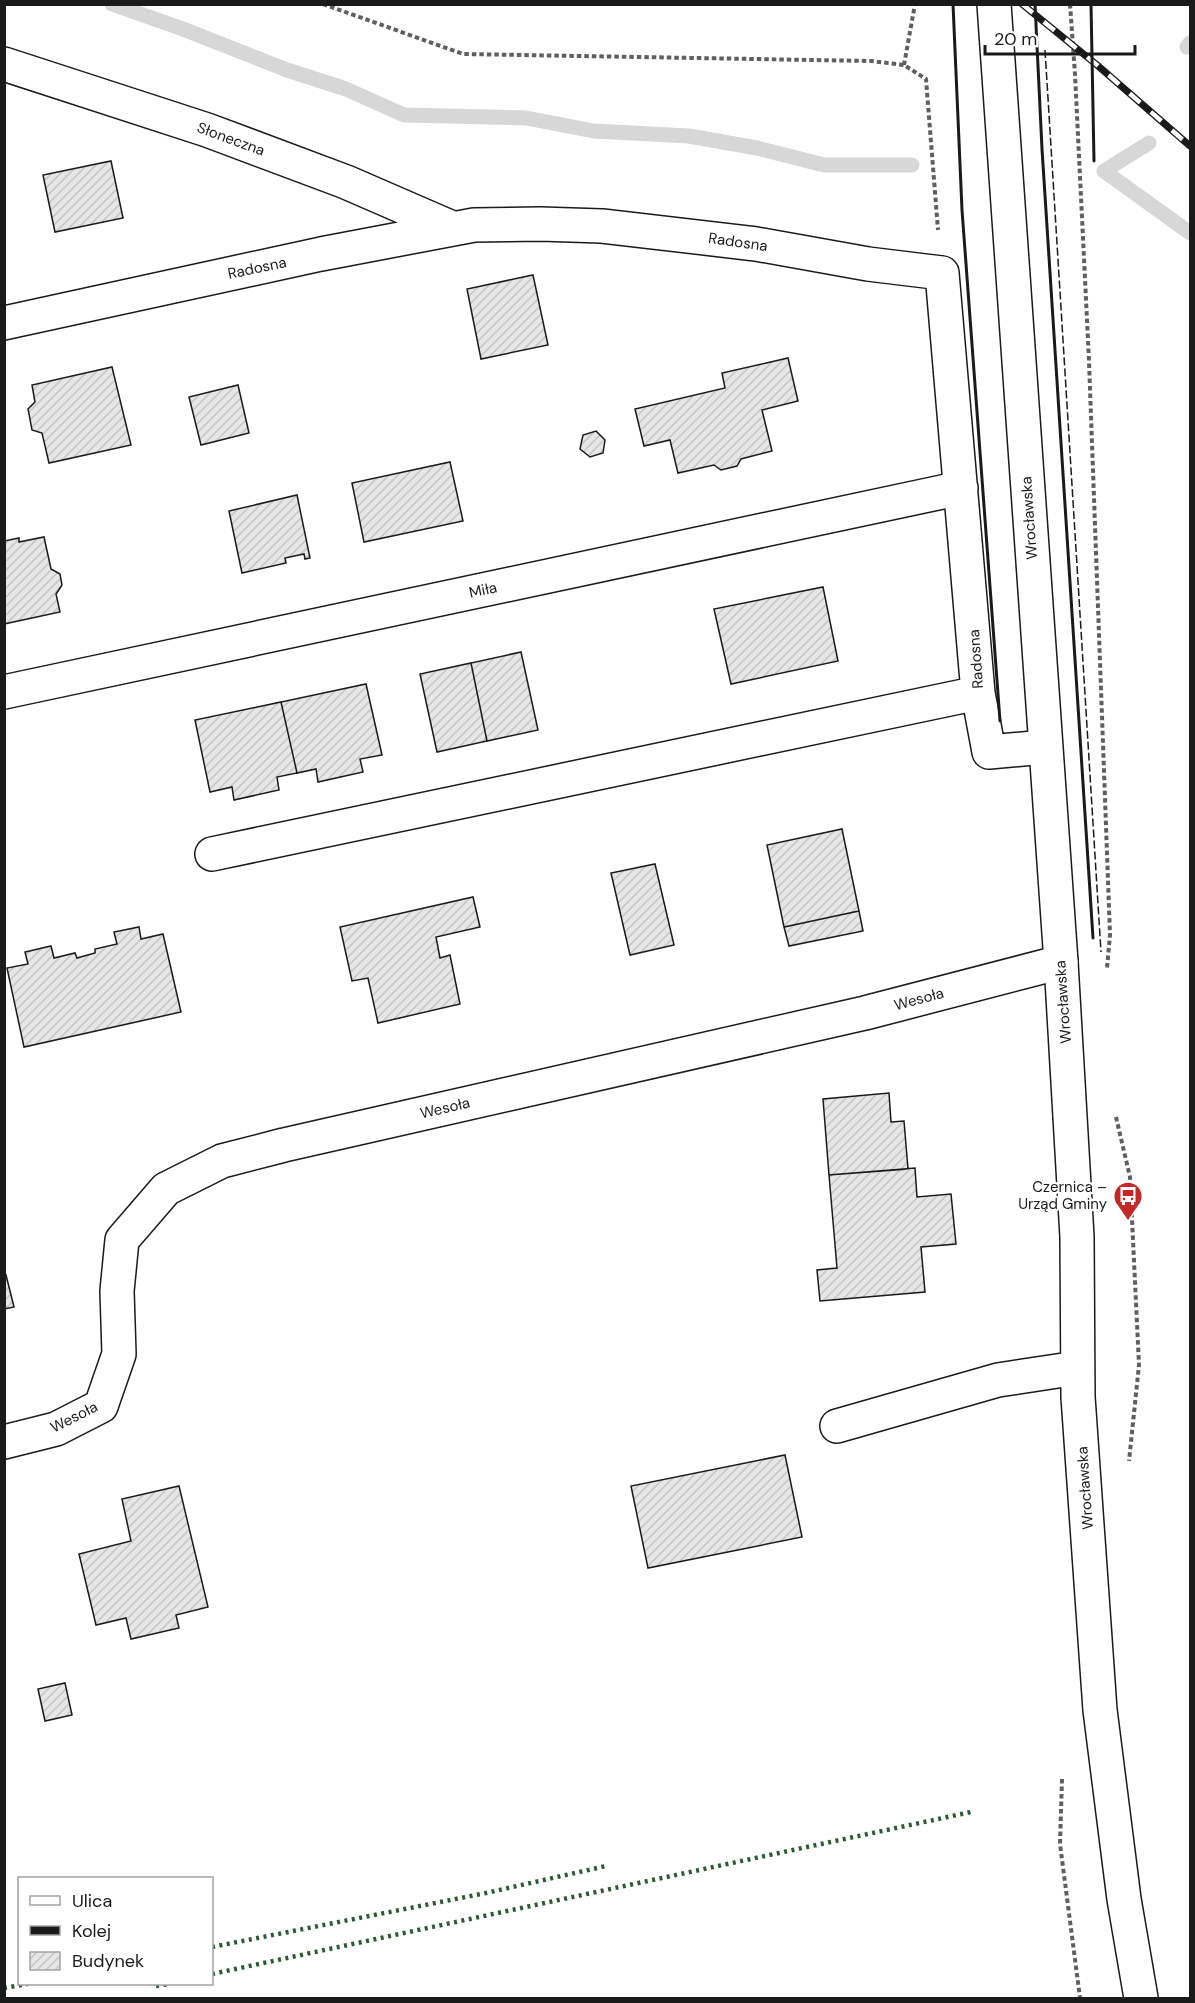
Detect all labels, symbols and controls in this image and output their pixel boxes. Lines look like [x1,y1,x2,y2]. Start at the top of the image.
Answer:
scale bar [985,18,1135,56]
text: 20 m [994,27,1037,51]
street label: Słoneczna [194,118,268,160]
street label: Radosna [707,228,769,256]
street label: Radosna [226,252,288,284]
street label: Wrocławska [1016,476,1042,560]
street label: Miła [467,577,499,603]
street label: Radosna [964,629,988,689]
street label: Wrocławska [1050,960,1076,1044]
street label: Wesoła [892,983,946,1015]
street label: Wesoła [418,1093,472,1123]
place label: Czernica – Urząd Gminy [1018,1177,1108,1214]
bus stop icon: Czernica – Urząd Gminy [1112,1180,1144,1222]
street label: Wesoła [47,1397,101,1437]
street label: Wrocławska [1072,1446,1098,1530]
legend [18,1877,213,1985]
text: Ulica [72,1889,112,1913]
text: Kolej [72,1919,111,1943]
text: Budynek [72,1949,144,1973]

